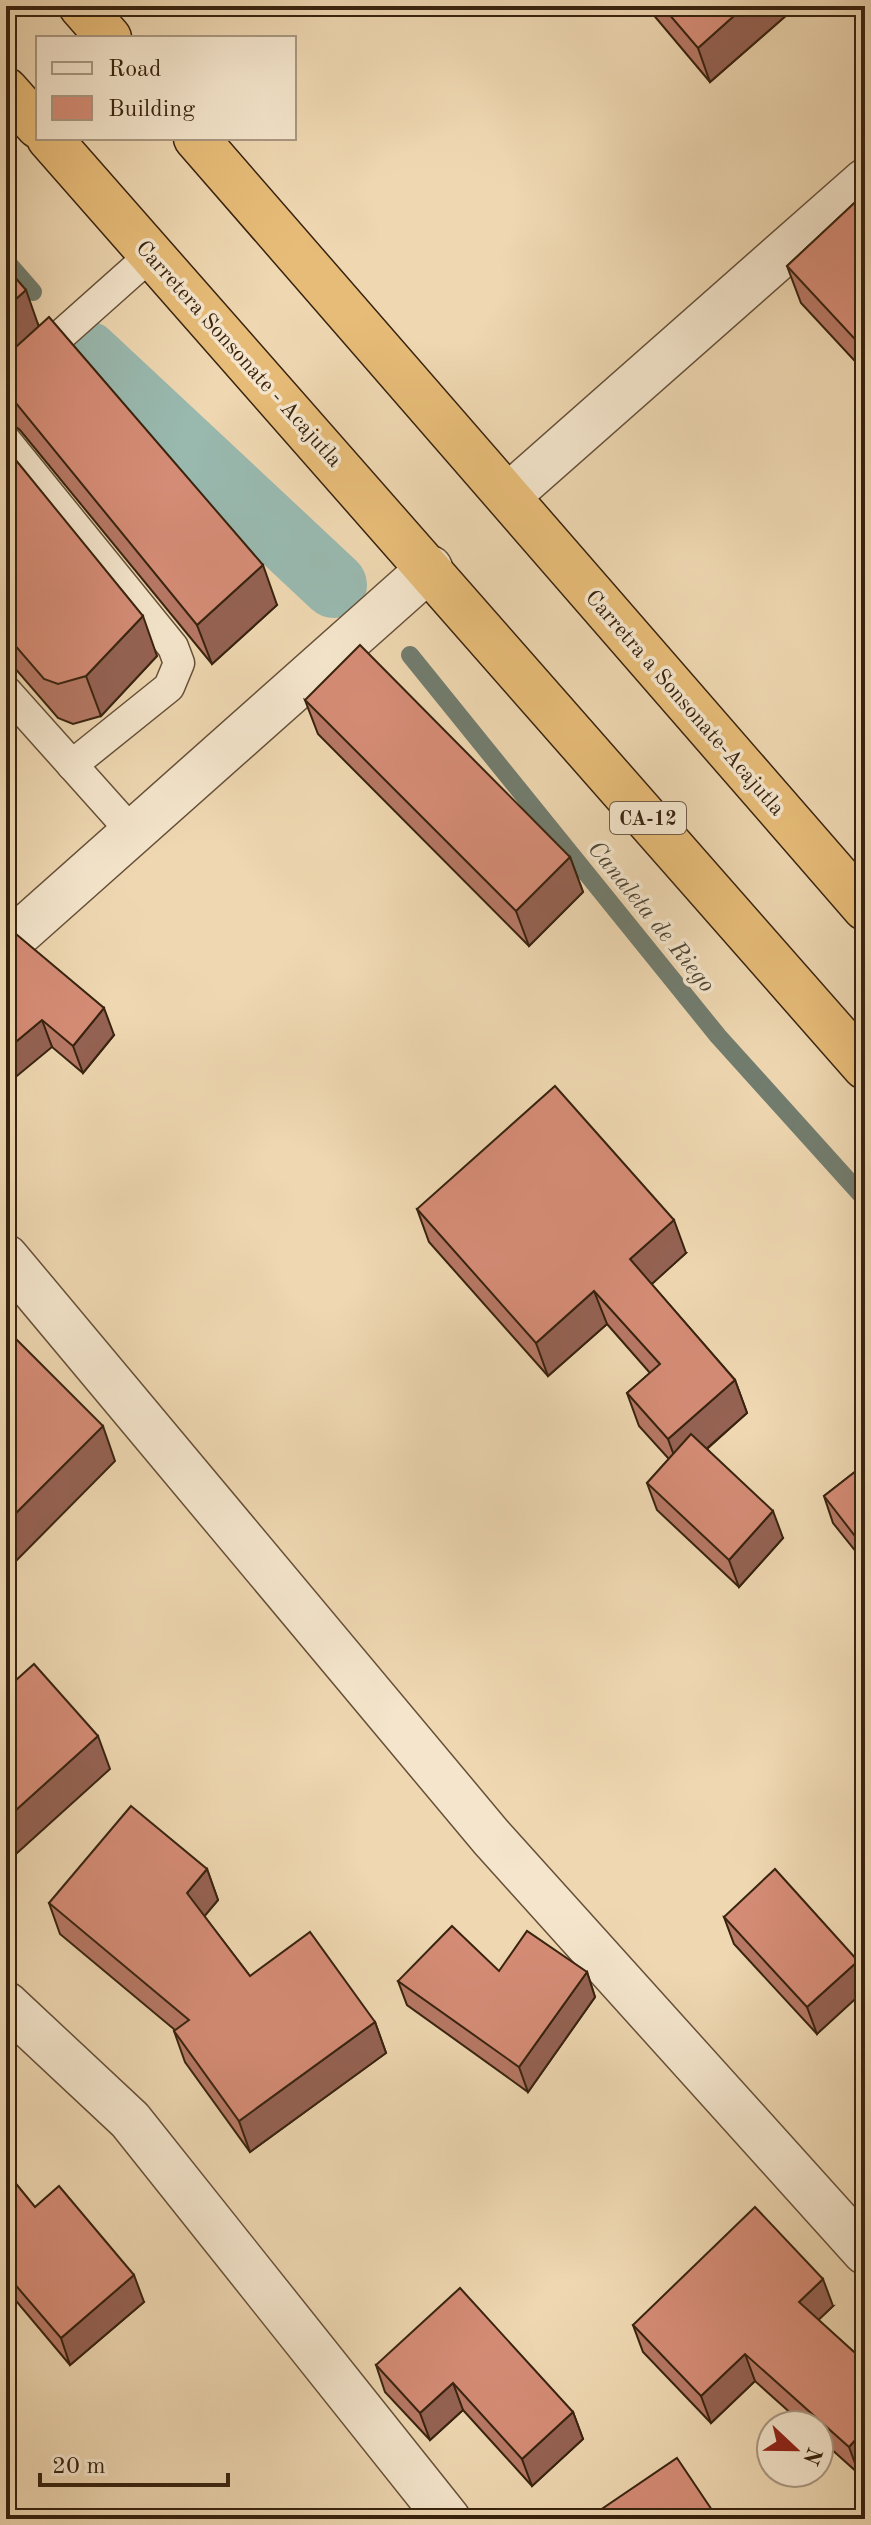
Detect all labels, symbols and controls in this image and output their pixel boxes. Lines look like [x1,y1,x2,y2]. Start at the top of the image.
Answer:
legend [36,36,296,140]
text: Road [108,58,161,82]
text: Building [108,98,195,122]
street label: Carretera Sonsonate - Acajutla [131,237,346,472]
street label: Carretra a Sonsonate-Acajutla [581,586,788,820]
road number: CA-12 [610,802,686,834]
water label: Canaleta de Riego [582,837,718,997]
north arrow [755,2409,835,2489]
scale bar [40,2437,228,2487]
text: N [798,2444,825,2468]
text: 20 m [52,2455,106,2479]

